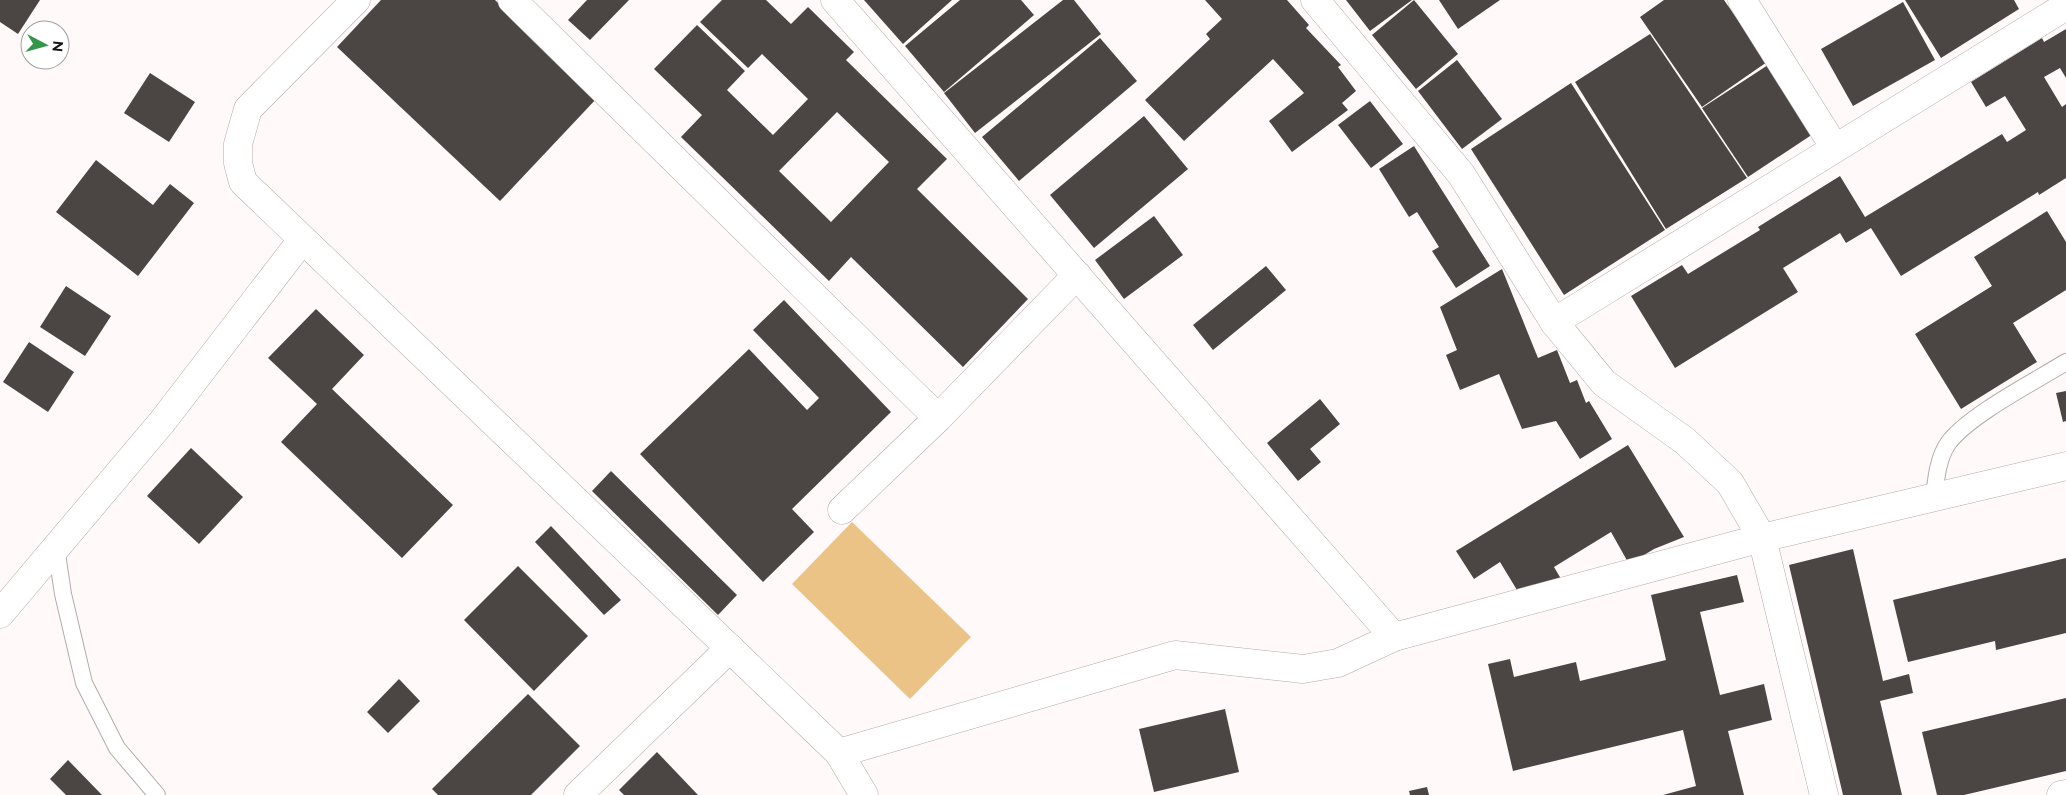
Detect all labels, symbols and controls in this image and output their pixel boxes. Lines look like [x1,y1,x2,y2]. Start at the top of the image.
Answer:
north arrow [20,20,70,70]
text: N [48,40,67,53]

